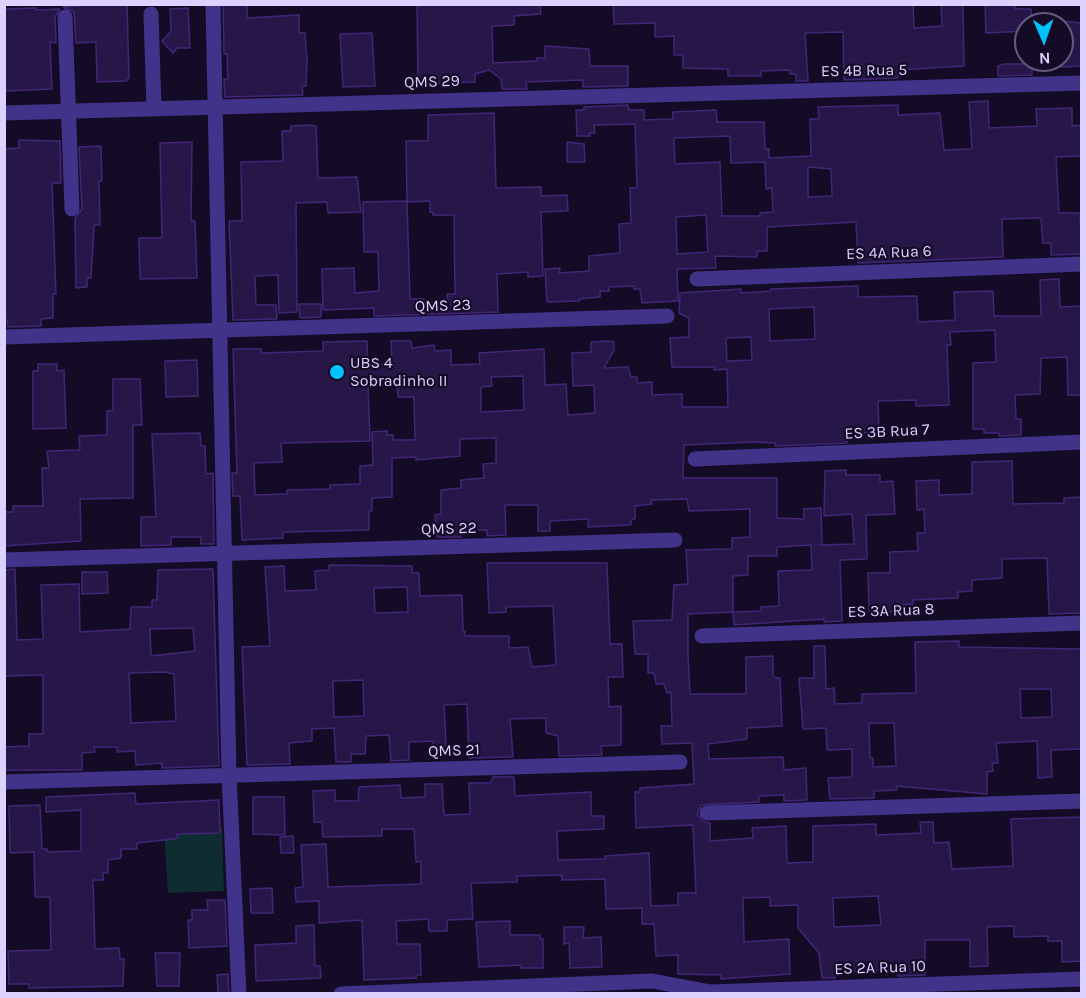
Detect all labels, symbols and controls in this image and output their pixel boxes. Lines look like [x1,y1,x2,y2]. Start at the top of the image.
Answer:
north arrow [1014,12,1074,72]
text: N [1039,49,1051,68]
street label: ES 4B Rua 5 [821,61,907,81]
street label: QMS 29 [404,71,460,93]
street label: ES 4A Rua 6 [846,242,932,264]
street label: QMS 23 [415,295,471,317]
place label: UBS 4 Sobradinho II [350,353,448,391]
marker: UBS 4 Sobradinho II [328,363,346,381]
street label: ES 3B Rua 7 [844,420,930,444]
street label: QMS 22 [421,518,477,540]
street label: ES 3A Rua 8 [847,600,935,622]
street label: QMS 21 [428,740,480,762]
street label: ES 2A Rua 10 [834,957,926,979]

